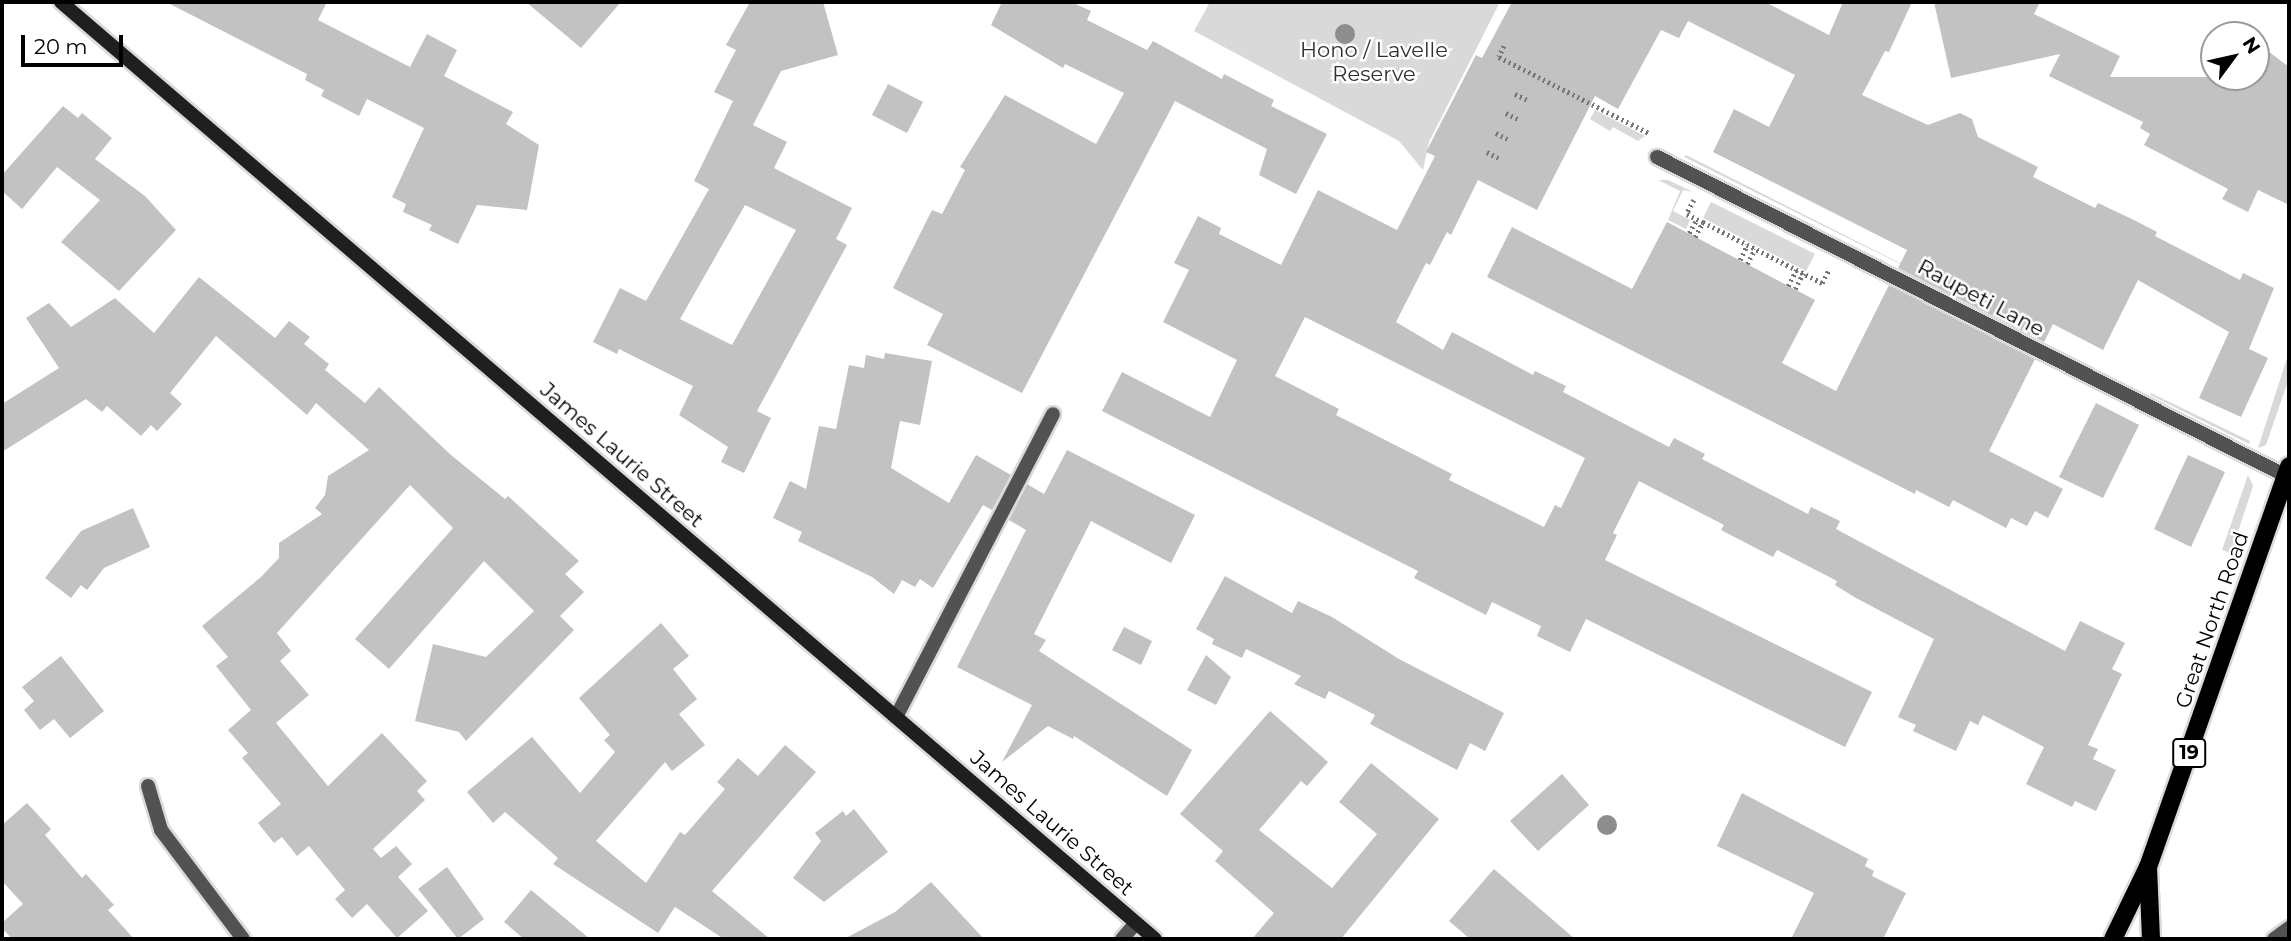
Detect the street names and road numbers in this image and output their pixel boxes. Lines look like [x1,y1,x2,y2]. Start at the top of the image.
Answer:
street label: Raupeti Lane [1913,254,2049,342]
street label: James Laurie Street [535,377,709,533]
street label: Great North Road [2170,528,2254,712]
road number: 19 [2172,738,2206,768]
street label: James Laurie Street [965,745,1139,901]

